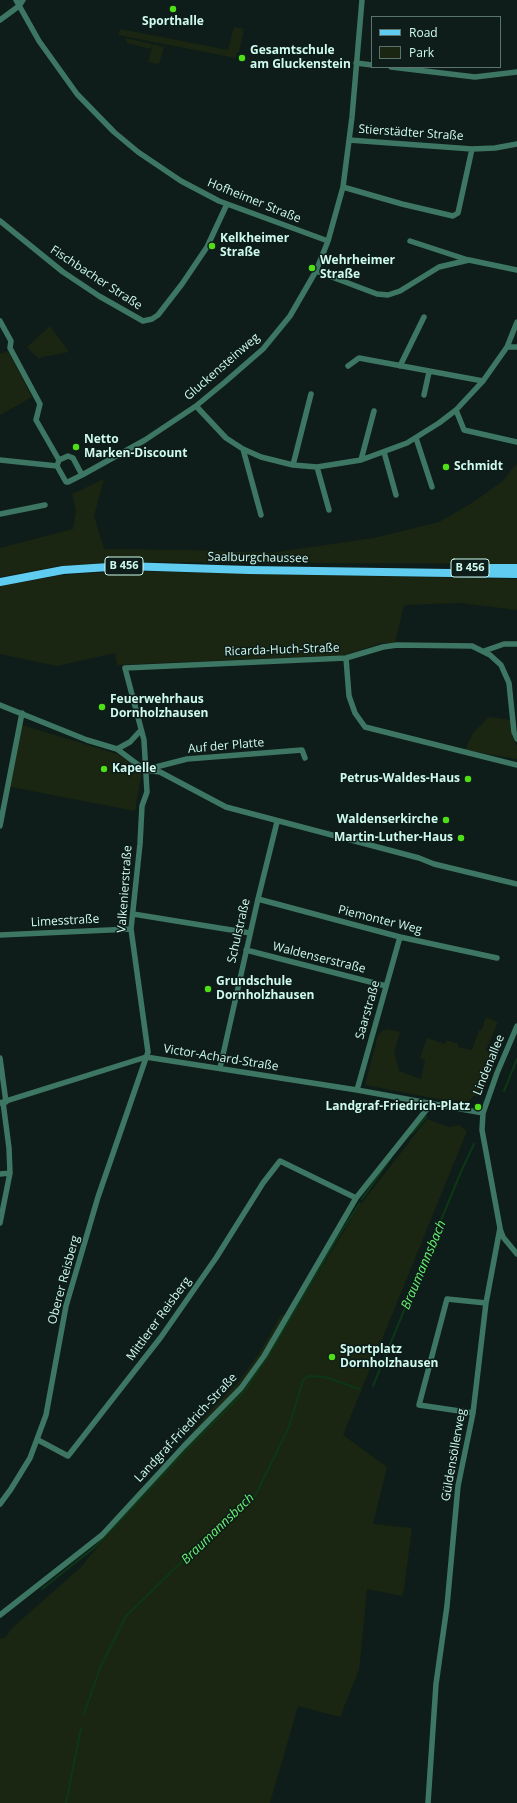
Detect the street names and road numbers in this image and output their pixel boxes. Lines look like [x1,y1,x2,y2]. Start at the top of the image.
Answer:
street label: Stierstädter Straße [358,122,464,144]
street label: Hofheimer Straße [205,176,303,226]
street label: Fischbacher Straße [47,243,145,313]
street label: Gluckensteinweg [181,330,263,404]
street label: Saalburgchaussee [207,550,309,566]
road number: B 456 [105,557,143,575]
road number: B 456 [451,559,489,577]
street label: Ricarda-Huch-Straße [224,641,340,659]
street label: Auf der Platte [187,735,265,757]
street label: Valkenierstraße [115,845,135,933]
street label: Schulstraße [225,897,253,965]
street label: Piemonter Weg [337,903,423,937]
street label: Limesstraße [30,912,100,930]
street label: Waldenserstraße [271,939,367,977]
street label: Saarstraße [353,979,383,1041]
street label: Lindenallee [470,1032,508,1098]
street label: Victor-Achard-Straße [162,1042,280,1074]
street label: Oberer Reisberg [45,1234,83,1326]
street label: Mittlerer Reisberg [124,1274,194,1364]
street label: Landgraf-Friedrich-Straße [132,1371,240,1485]
street label: Güldensöllerweg [439,1408,469,1502]

